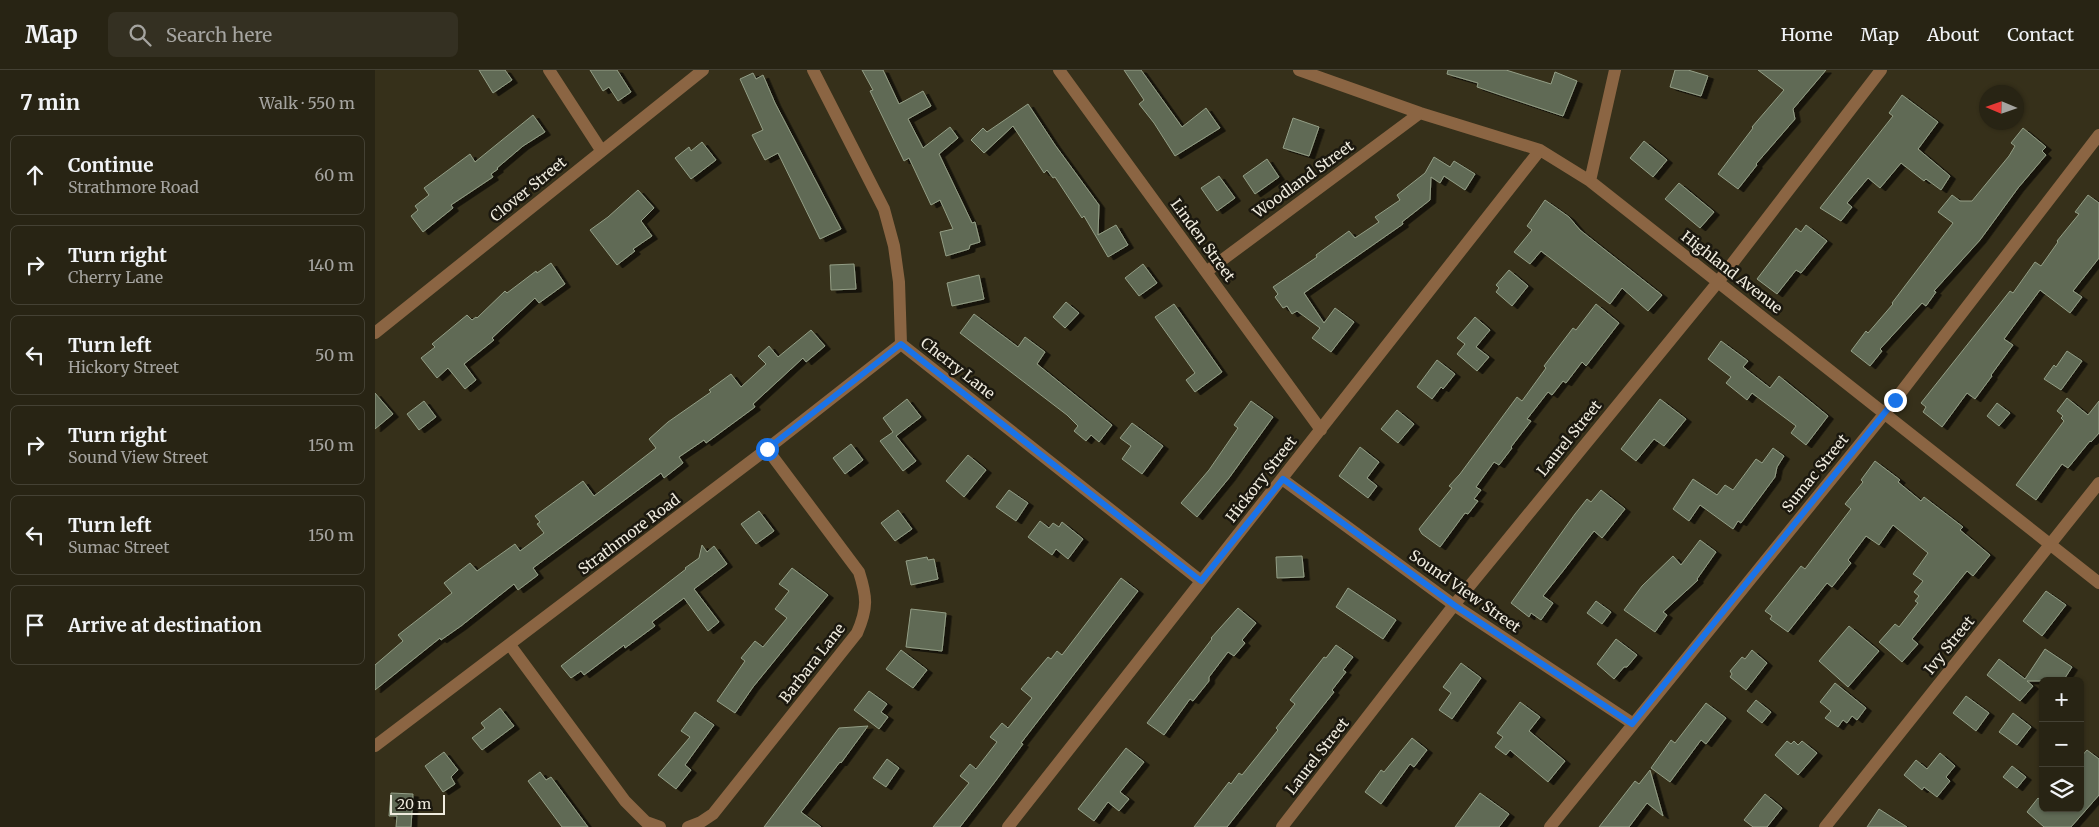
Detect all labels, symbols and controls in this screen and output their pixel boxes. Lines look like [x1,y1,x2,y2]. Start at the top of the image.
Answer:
search box [108,12,458,57]
text: Map [25,19,78,50]
icon: search [126,21,154,49]
text: Search here [166,23,272,47]
text: Home [1781,23,1833,46]
text: Map [1861,23,1899,46]
text: About [1927,23,1979,46]
text: Contact [2007,23,2074,46]
north arrow [1979,85,2024,130]
text: 7 min [20,89,80,116]
text: Walk · 550 m [259,93,355,113]
street label: Woodland Street [1248,136,1357,222]
street label: Clover Street [486,152,570,225]
text: Continue [68,153,154,177]
icon: ahead [21,161,49,189]
text: 60 m [314,165,354,185]
text: Strathmore Road [68,177,199,197]
street label: Linden Street [1167,195,1239,285]
street label: Highland Avenue [1678,227,1787,318]
text: Turn right [68,243,167,267]
icon: right [21,251,49,279]
text: 140 m [308,255,354,275]
text: Cherry Lane [68,267,163,287]
text: Turn left [68,333,152,357]
street label: Cherry Lane [917,333,999,403]
icon: left [21,341,49,369]
text: 50 m [315,345,354,365]
text: Hickory Street [68,357,179,377]
route end [1884,389,1907,412]
street label: Laurel Street [1533,396,1605,480]
text: Turn right [68,423,167,447]
street label: Sumac Street [1778,430,1852,516]
icon: right [21,431,49,459]
street label: Hickory Street [1221,432,1301,526]
text: 150 m [308,435,354,455]
route start [756,438,779,461]
text: Sound View Street [68,447,208,467]
street label: Strathmore Road [574,490,684,578]
text: Turn left [68,513,152,537]
icon: left [21,521,49,549]
text: 150 m [308,525,354,545]
text: Sumac Street [68,537,169,557]
street label: Sound View Street [1406,545,1524,637]
icon: arrive [21,611,49,639]
street label: Ivy Street [1920,612,1978,678]
text: Arrive at destination [68,613,262,637]
street label: Barbara Lane [775,619,849,707]
map controls [2039,677,2084,812]
button: + [2039,677,2084,722]
street label: Laurel Street [1281,714,1353,798]
button: − [2039,722,2084,767]
button: layers [2039,767,2084,812]
scale bar [390,792,445,815]
text: 20 m [397,795,431,813]

